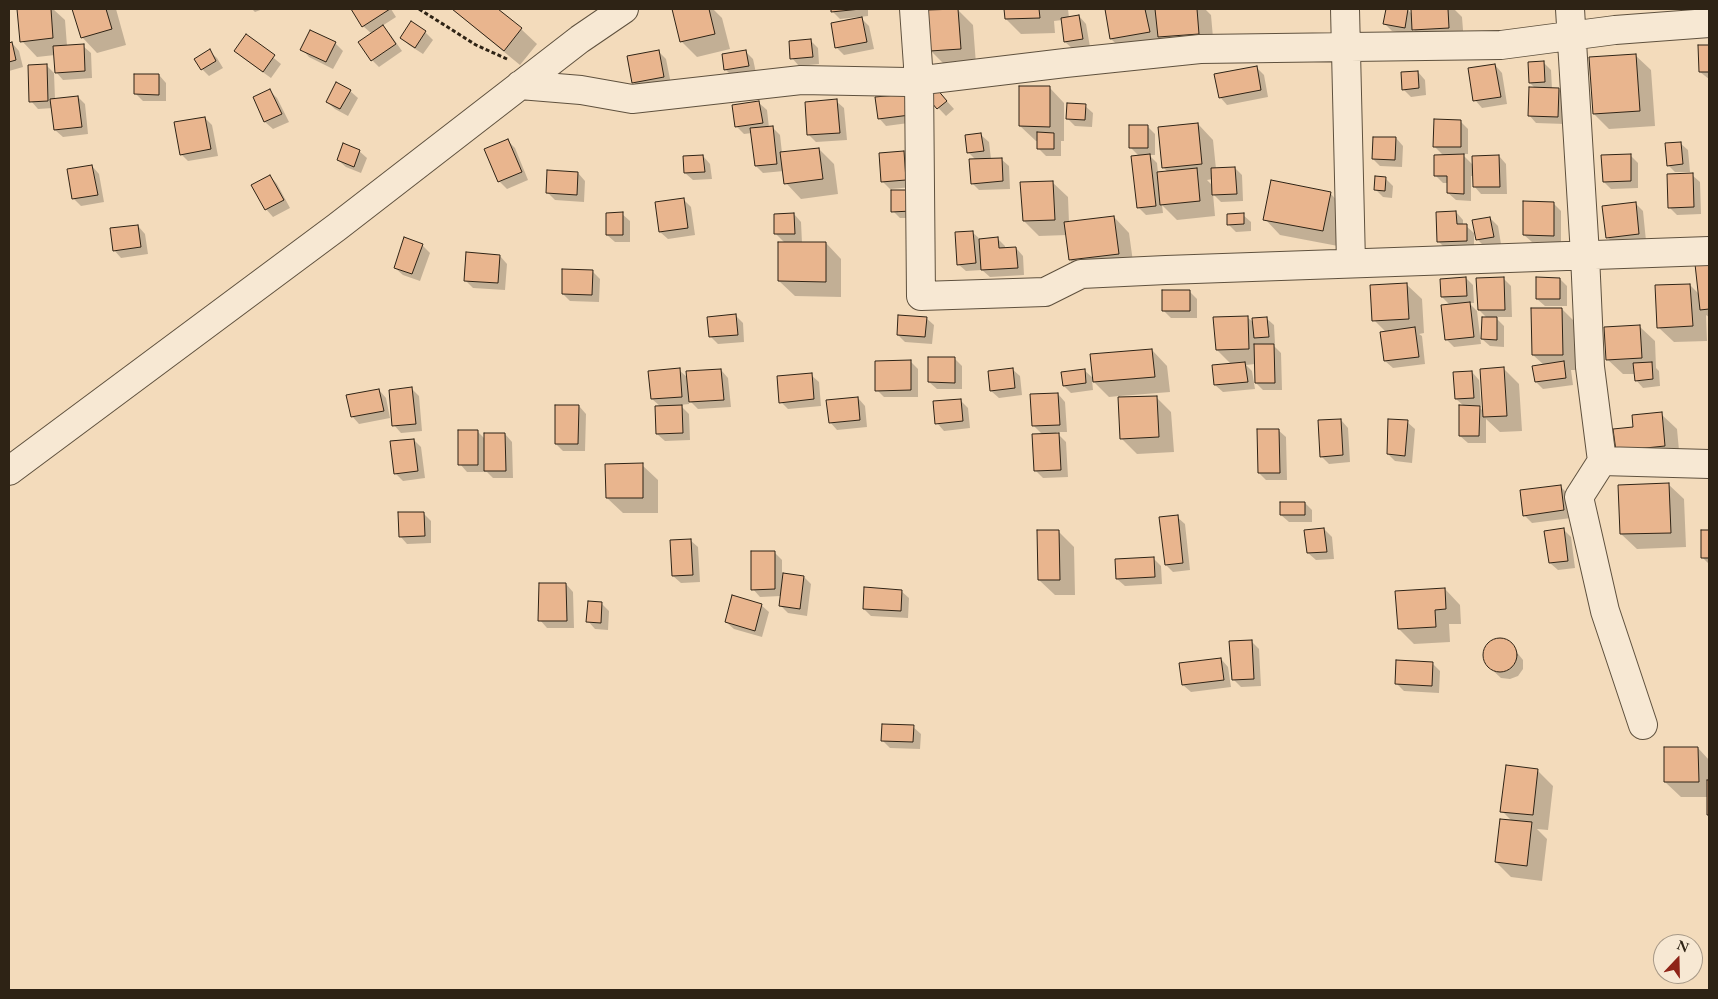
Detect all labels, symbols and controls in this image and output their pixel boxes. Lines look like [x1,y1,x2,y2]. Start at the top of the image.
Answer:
north arrow [1653,934,1703,984]
text: N [1674,935,1692,956]

